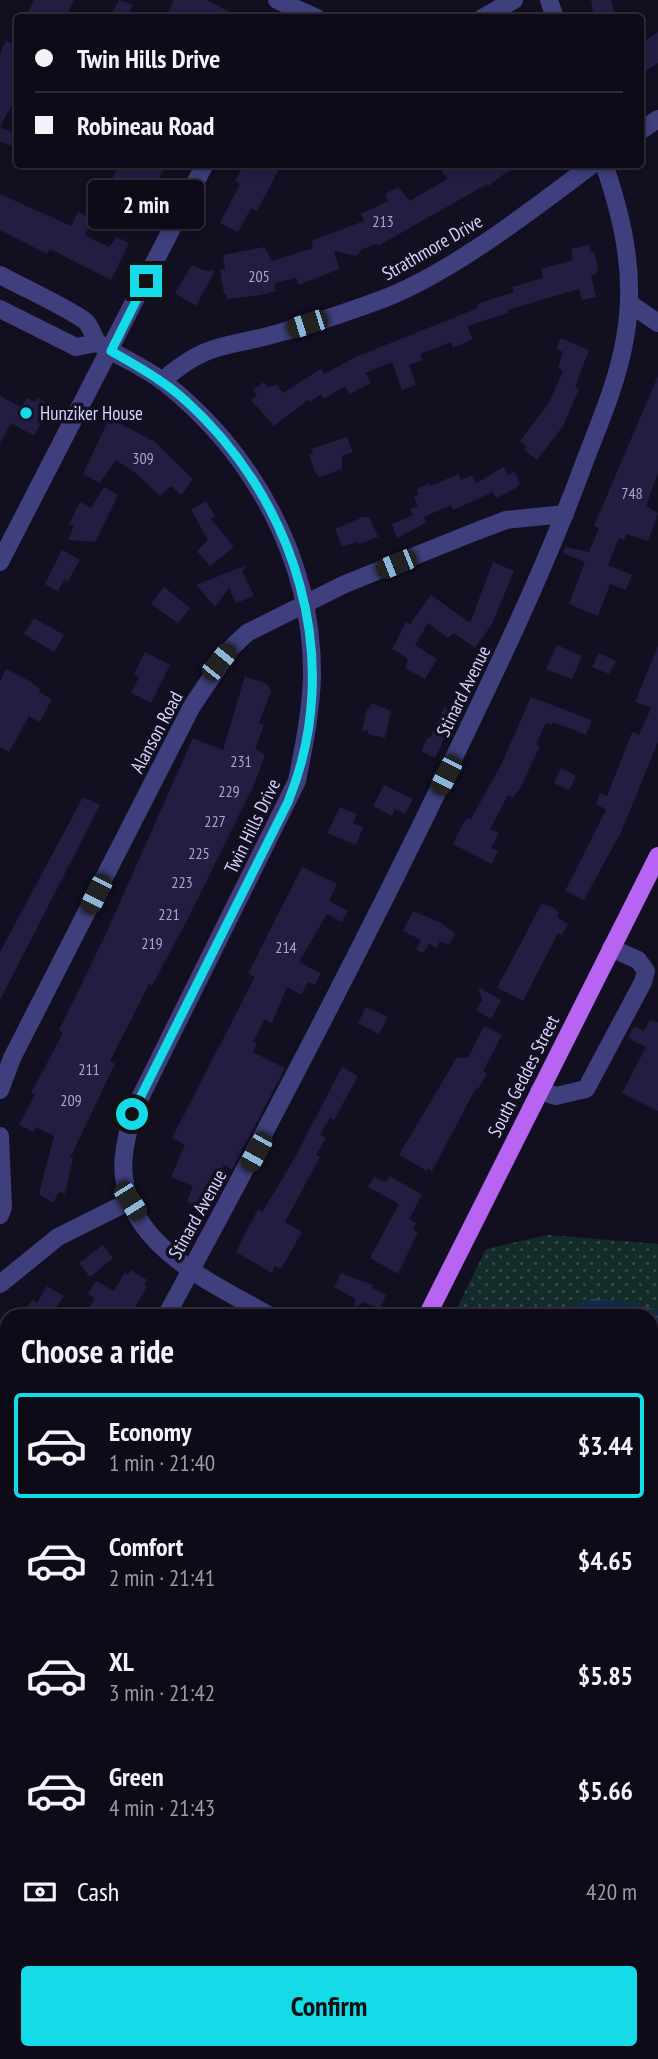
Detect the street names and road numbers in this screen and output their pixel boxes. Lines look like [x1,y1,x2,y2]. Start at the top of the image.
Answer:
street label: Strathmore Drive [378,209,487,285]
street label: Stinard Avenue [431,641,495,740]
street label: Alanson Road [125,687,187,777]
street label: Twin Hills Drive [219,775,285,877]
street label: South Geddes Street [482,1010,564,1141]
street label: Stinard Avenue [163,1165,231,1263]

